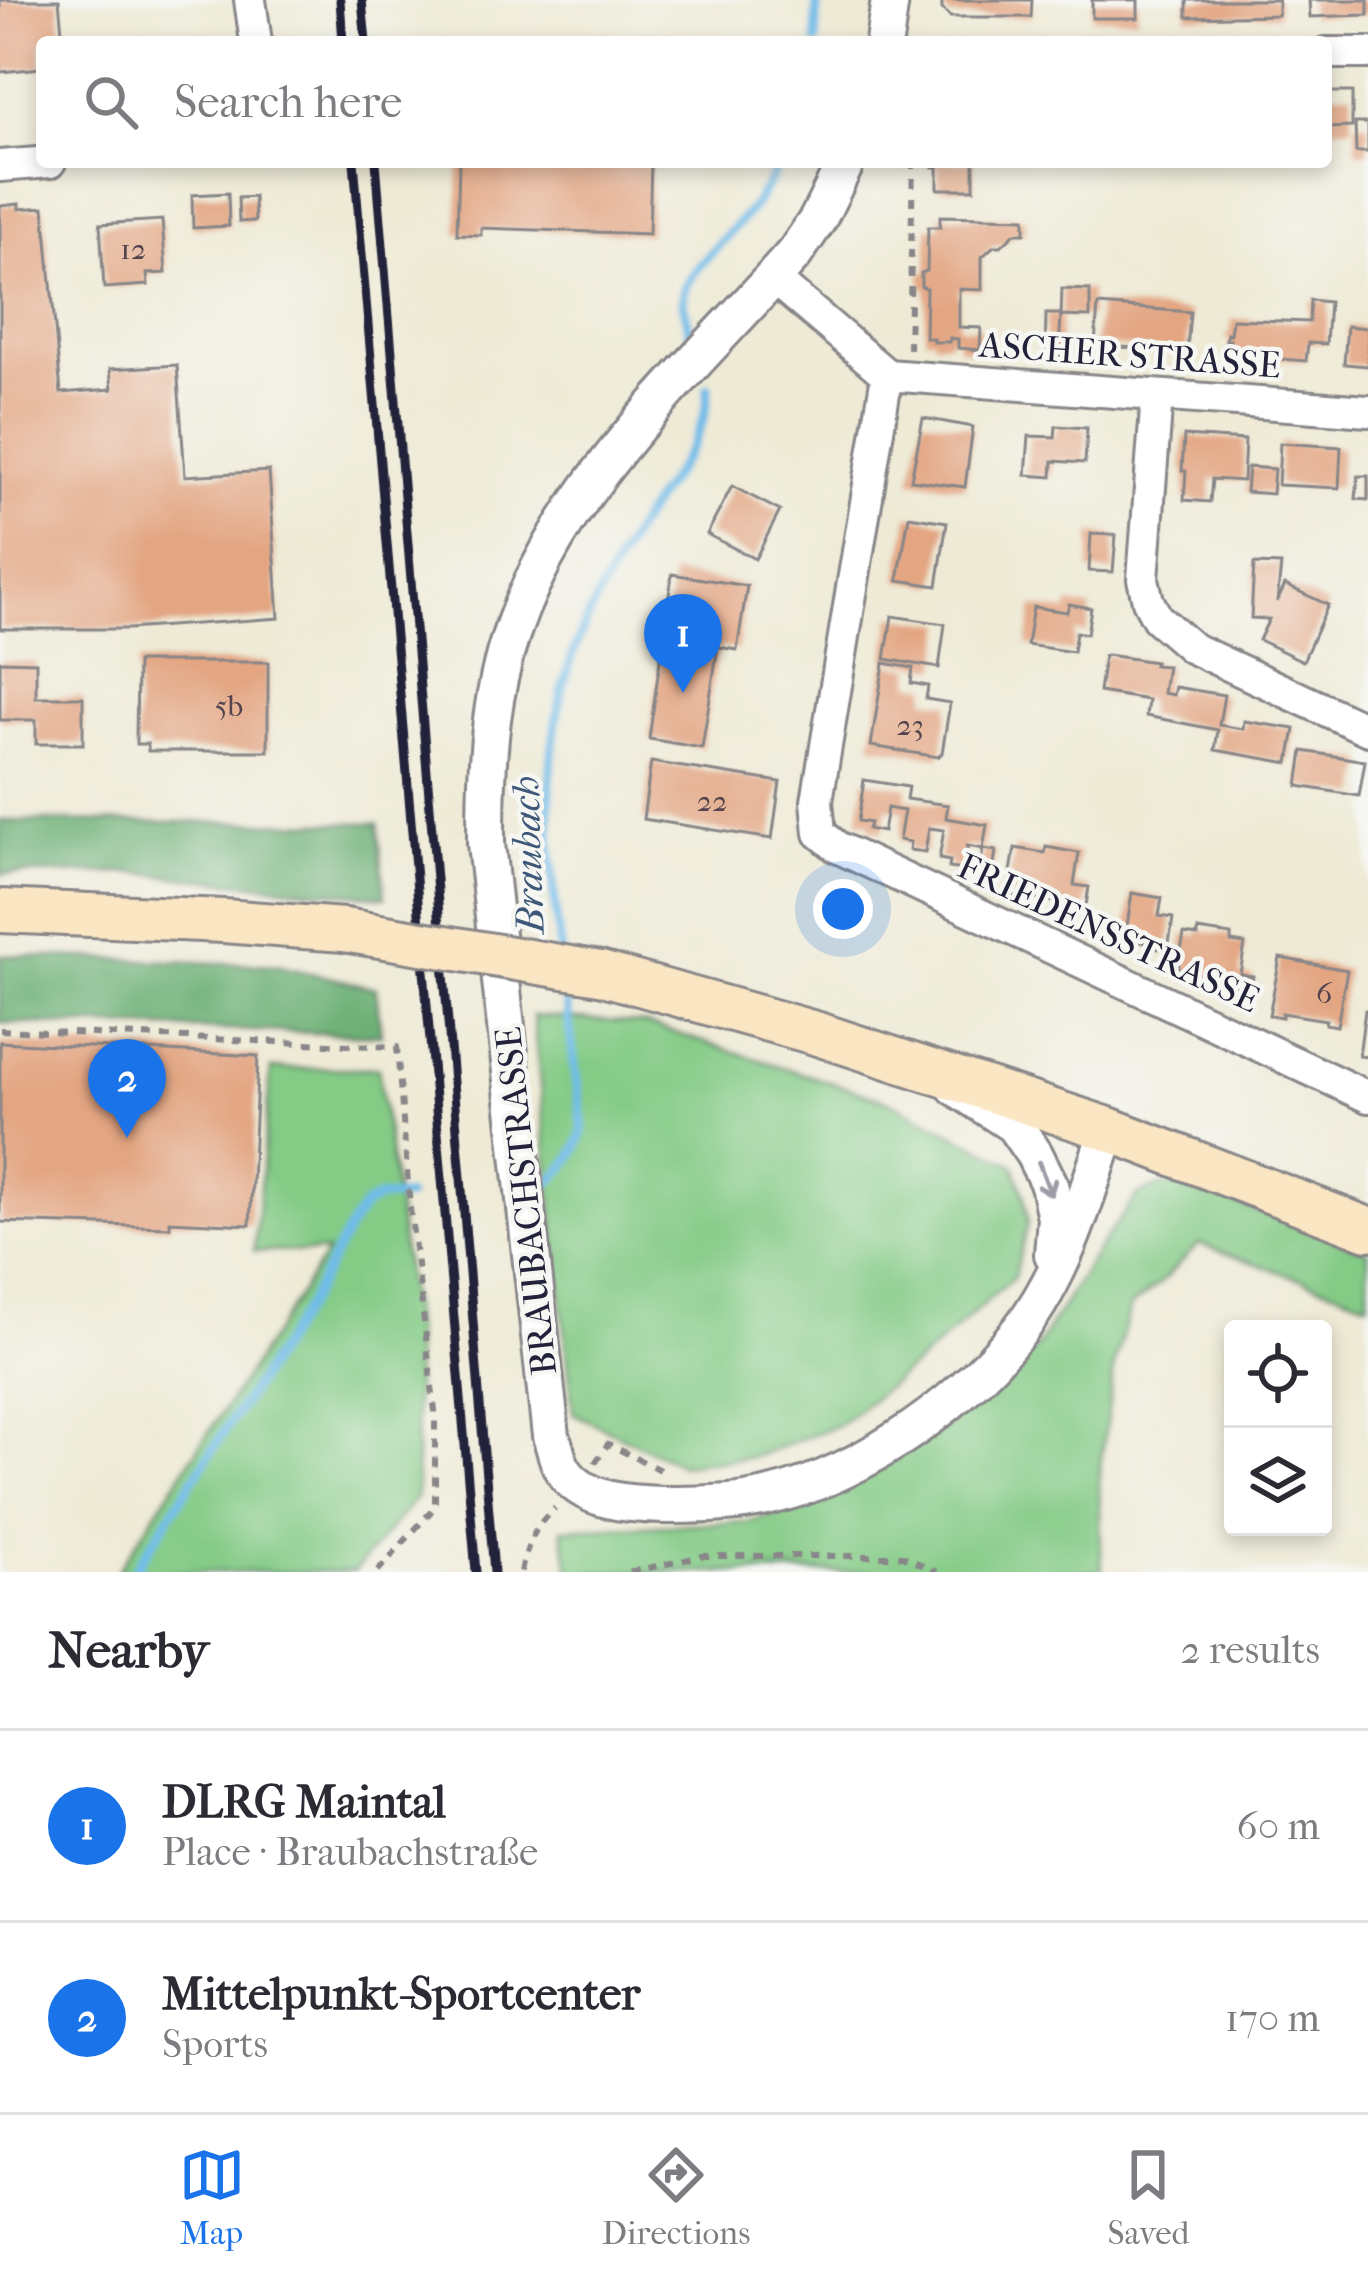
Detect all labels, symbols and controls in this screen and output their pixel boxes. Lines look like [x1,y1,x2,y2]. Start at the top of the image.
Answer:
search box [36,36,1332,168]
icon: search [78,69,144,135]
text: Search here [174,76,402,129]
house number: 12 [120,232,146,267]
street label: ASCHER STRASSE [976,323,1282,386]
pin: 1 [644,594,722,693]
house number: 5b [215,689,243,724]
house number: 23 [896,708,924,743]
water label: Braubach [502,775,554,936]
house number: 22 [697,784,727,819]
street label: FRIEDENSSTRASSE [951,845,1266,1021]
your location [813,879,873,939]
house number: 6 [1316,976,1333,1011]
street label: BRAUBACHSTRASSE [487,1025,565,1377]
pin: 2 [88,1039,166,1138]
one-way arrow [1035,1160,1057,1197]
map controls [1224,1320,1332,1536]
button: locate [1224,1320,1332,1428]
button: layers [1224,1428,1332,1536]
text: Nearby [48,1620,209,1680]
text: 2 results [1181,1627,1320,1673]
text: DLRG Maintal [162,1776,446,1829]
text: 1 [80,1803,94,1849]
text: 60 m [1237,1803,1320,1849]
text: Place · Braubachstraße [162,1829,538,1875]
text: Mittelpunkt-Sportcenter [162,1968,640,2021]
text: 2 [77,1995,97,2041]
text: 170 m [1225,1995,1320,2041]
text: Sports [162,2021,268,2067]
tab: Map [179,2142,245,2253]
tab: Directions [602,2142,750,2253]
tab: Saved [1108,2142,1189,2253]

